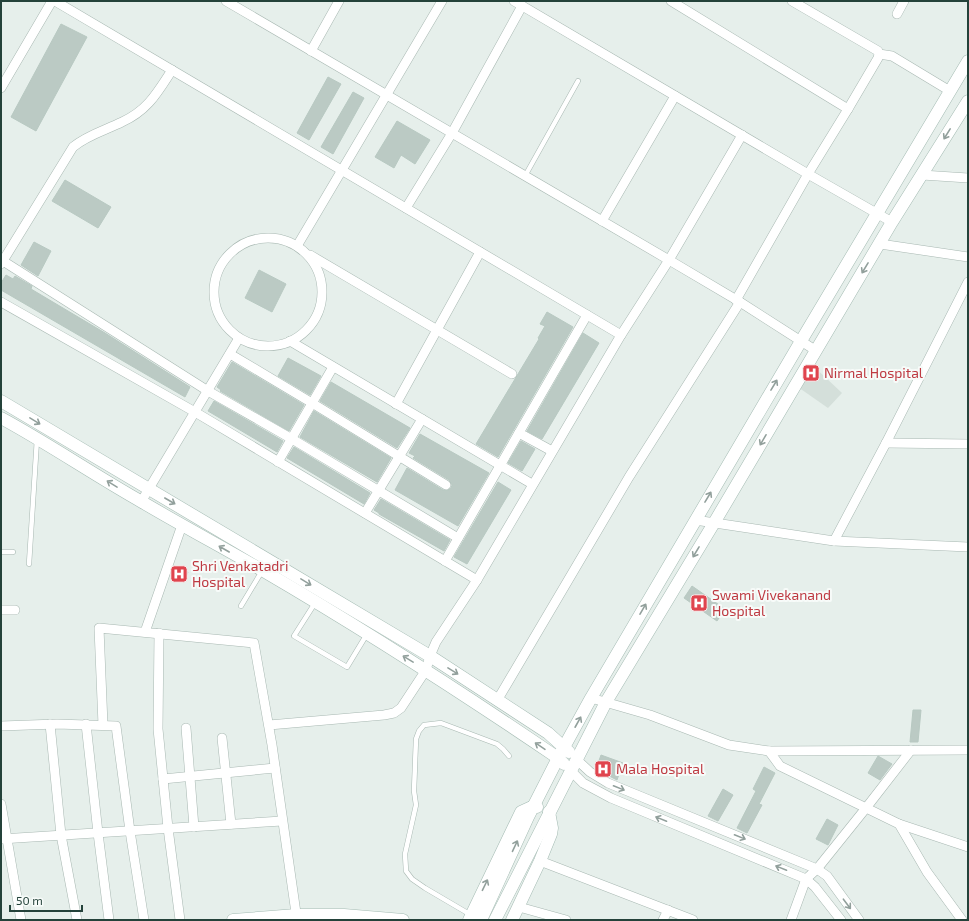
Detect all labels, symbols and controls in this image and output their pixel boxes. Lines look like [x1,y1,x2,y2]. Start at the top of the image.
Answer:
one-way arrow [943,128,951,140]
one-way arrow [861,262,869,273]
hospital icon: Nirmal Hospital [801,363,821,383]
place label: Nirmal Hospital [824,364,924,381]
one-way arrow [771,379,779,391]
one-way arrow [28,417,40,425]
one-way arrow [758,434,766,446]
one-way arrow [107,480,118,488]
one-way arrow [705,491,713,503]
one-way arrow [164,498,176,506]
one-way arrow [219,544,231,552]
one-way arrow [692,546,700,558]
place label: Shri Venkatadri Hospital [192,557,288,590]
hospital icon: Shri Venkatadri Hospital [169,564,189,584]
one-way arrow [300,578,312,586]
place label: Swami Vivekanand Hospital [712,586,831,619]
hospital icon: Swami Vivekanand Hospital [689,593,709,613]
one-way arrow [639,603,647,615]
one-way arrow [403,655,414,663]
one-way arrow [447,667,458,675]
one-way arrow [574,716,582,728]
one-way arrow [535,742,546,750]
hospital icon: Mala Hospital [593,759,613,779]
place label: Mala Hospital [616,760,705,777]
one-way arrow [613,785,625,793]
one-way arrow [656,815,668,822]
one-way arrow [733,834,745,842]
one-way arrow [512,841,519,853]
one-way arrow [776,864,788,872]
one-way arrow [482,879,489,891]
scale bar [10,887,82,913]
text: 50 m [16,893,43,907]
one-way arrow [843,898,851,909]

